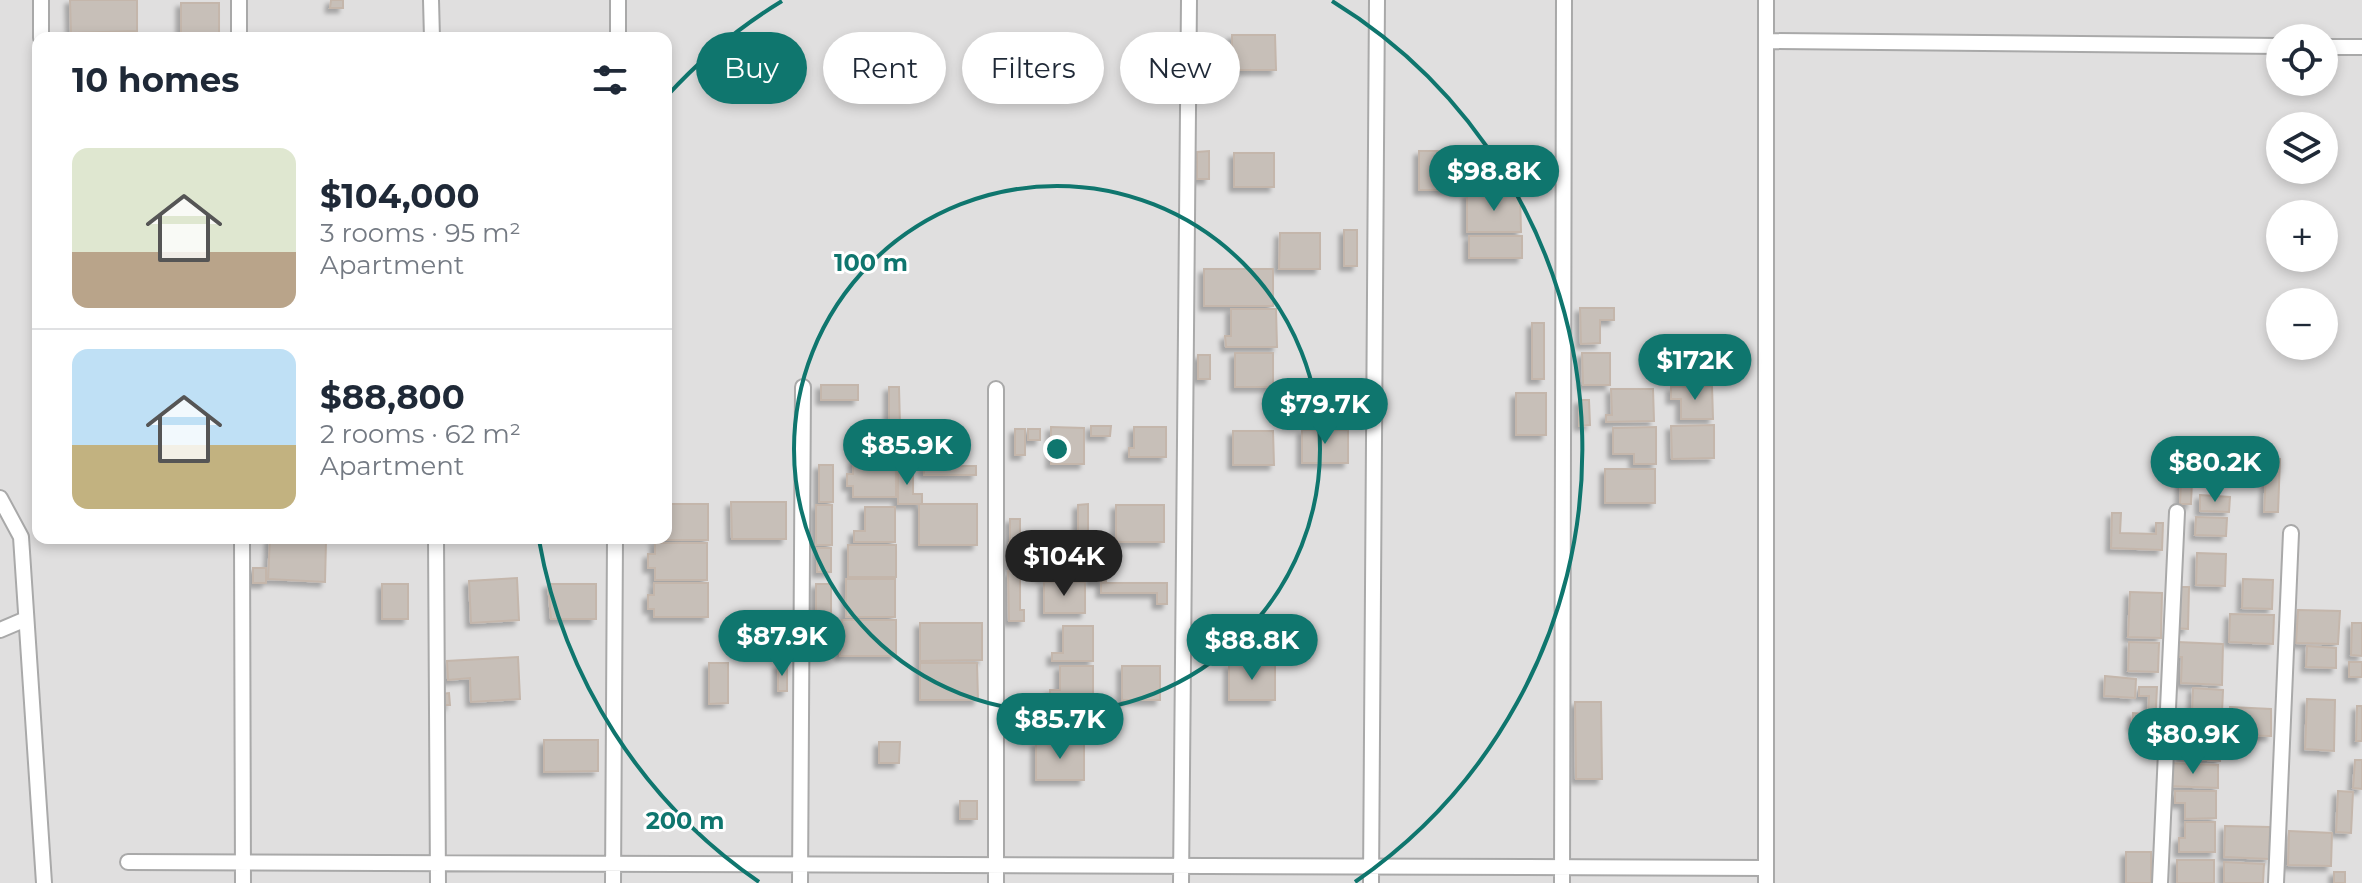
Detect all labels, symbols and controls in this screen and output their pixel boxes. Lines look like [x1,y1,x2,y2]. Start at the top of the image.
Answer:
map controls [2266,24,2338,360]
button: locate [2266,24,2338,96]
chip: Buy [696,32,807,104]
chip: Rent [823,32,946,104]
chip: Filters [962,32,1104,104]
chip: New [1120,32,1240,104]
icon: filters [588,58,632,102]
text: 10 homes [72,59,239,101]
button: layers [2266,112,2338,184]
pin: $98.8K [1429,145,1559,213]
text: $98.8K [1447,155,1541,187]
text: $104,000 [320,175,480,217]
icon: home [136,180,232,276]
button: + [2266,200,2338,272]
text: 3 rooms · 95 m² [320,217,521,249]
text: 100 m [834,248,908,277]
text: Apartment [320,249,464,281]
button: − [2266,288,2338,360]
pin: $172K [1639,334,1751,402]
text: $172K [1656,344,1734,376]
text: $88,800 [320,376,465,418]
pin: $79.7K [1260,378,1390,446]
icon: home [136,381,232,477]
text: $79.7K [1280,388,1370,420]
text: 2 rooms · 62 m² [320,418,521,450]
pin: $85.9K [842,419,972,487]
text: $85.9K [861,429,953,461]
centre of rings [1043,435,1071,463]
pin: $80.2K [2150,436,2280,504]
text: $80.2K [2169,446,2261,478]
text: Apartment [320,450,464,482]
pin: $104K [1008,530,1120,598]
text: $104K [1023,540,1105,572]
pin: $87.9K [717,610,847,678]
pin: $88.8K [1187,614,1317,682]
text: $87.9K [736,620,828,652]
text: $88.8K [1205,624,1299,656]
pin: $85.7K [995,693,1125,761]
text: $85.7K [1015,703,1105,735]
pin: $80.9K [2128,708,2258,776]
text: $80.9K [2146,718,2240,750]
text: 200 m [646,806,724,835]

